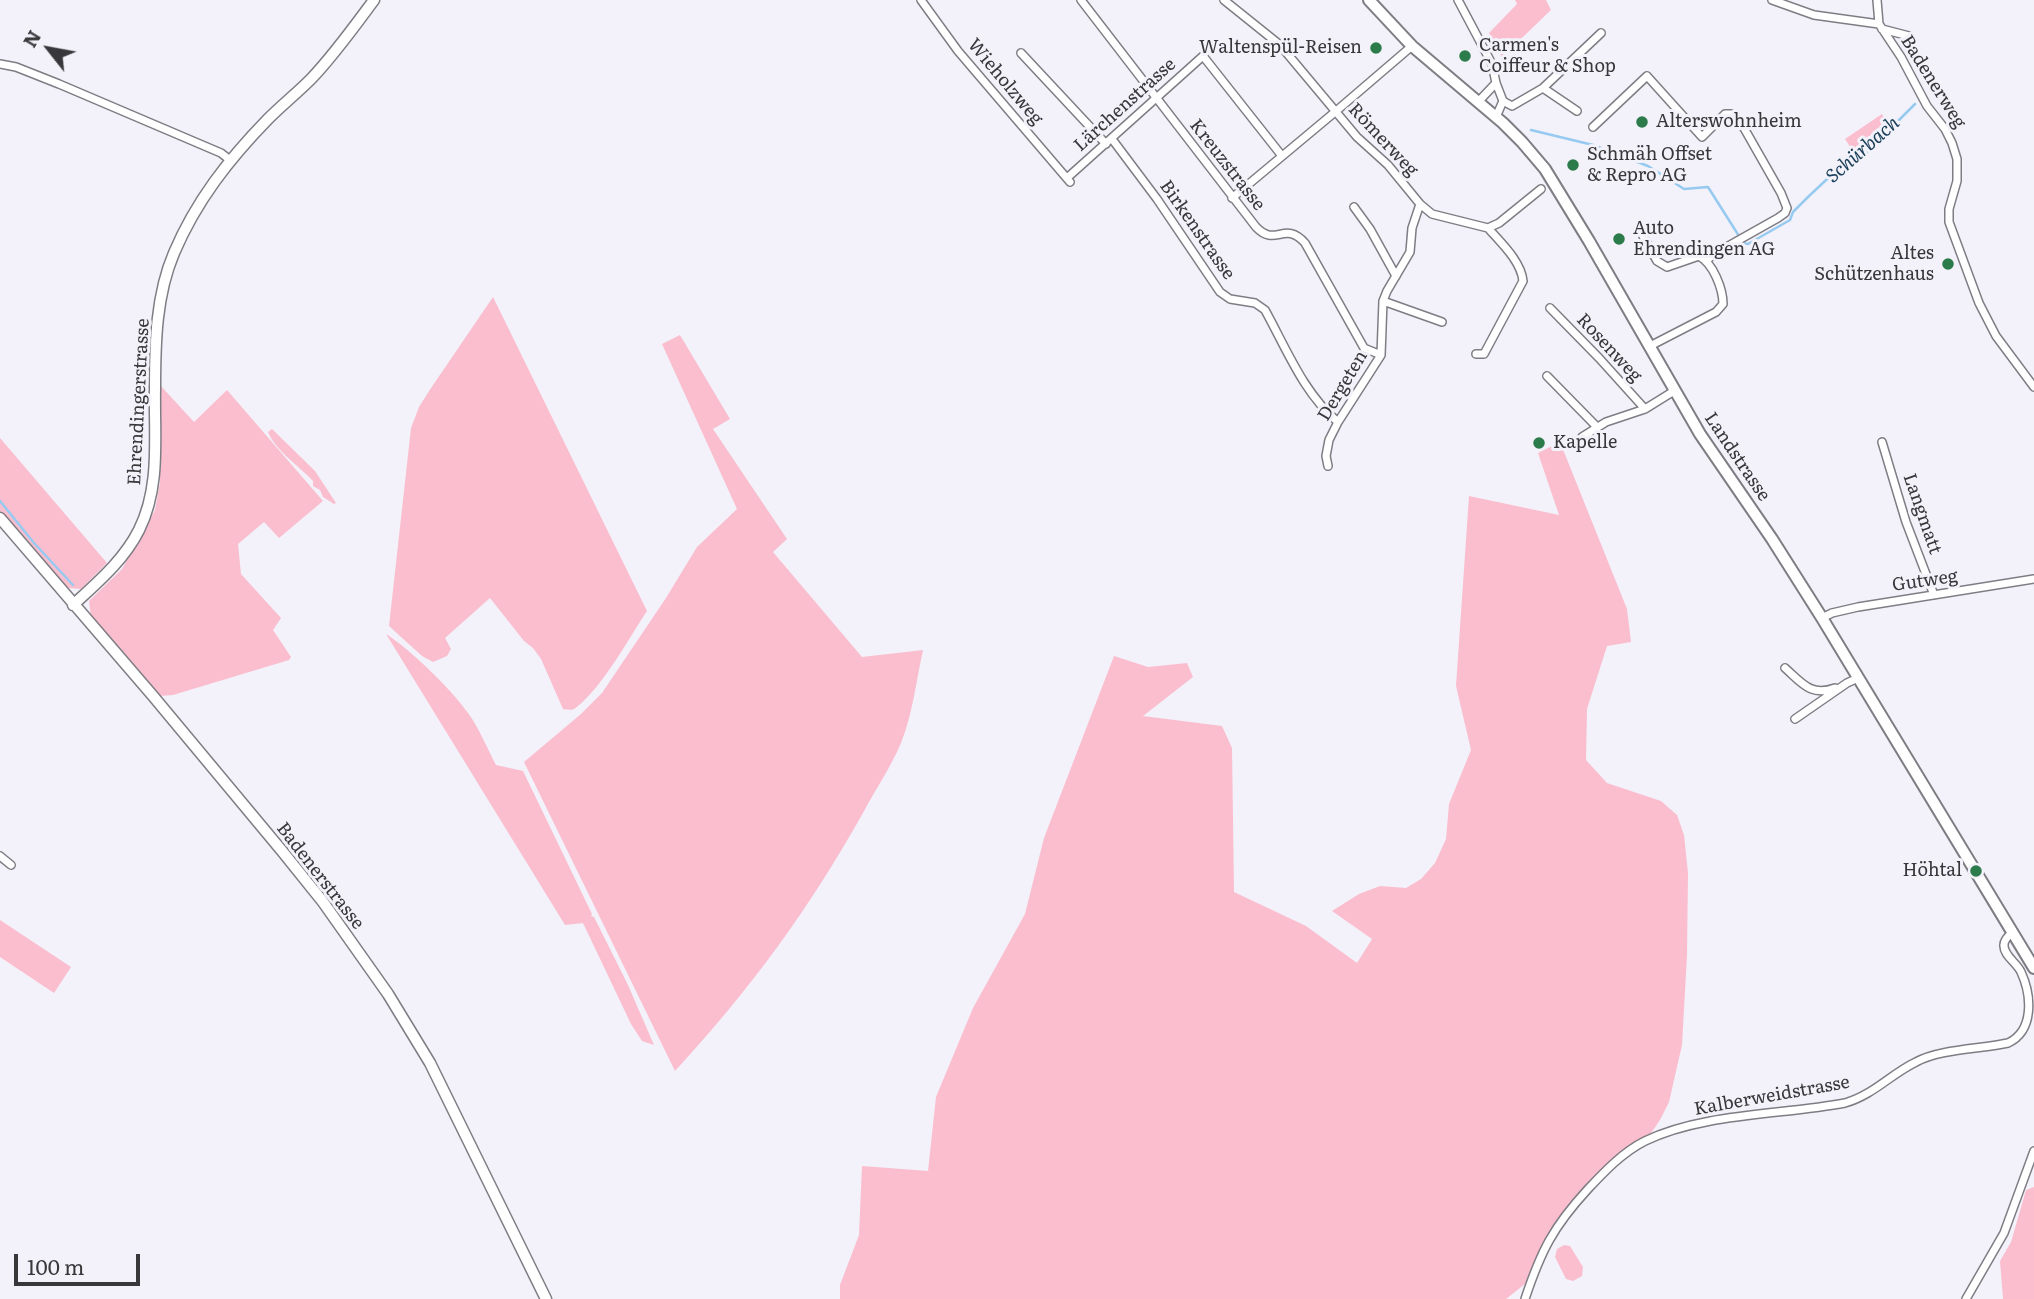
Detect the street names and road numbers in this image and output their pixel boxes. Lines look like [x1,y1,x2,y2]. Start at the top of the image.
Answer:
street label: Badenerweg [1896,32,1970,132]
street label: Wieholzweg [963,35,1047,129]
street label: Lärchenstrasse [1070,54,1180,156]
street label: Römerweg [1344,99,1422,181]
street label: Kreuzstrasse [1185,115,1269,215]
street label: Birkenstrasse [1155,176,1239,284]
street label: Rosenweg [1572,309,1646,387]
street label: Ehrendingerstrasse [124,318,154,486]
street label: Dergeten [1314,347,1372,425]
street label: Landstrasse [1699,409,1775,505]
street label: Langmatt [1898,471,1946,557]
street label: Gutweg [1891,566,1959,596]
street label: Badenerstrasse [272,818,368,934]
street label: Kalberweidstrasse [1692,1072,1852,1120]

